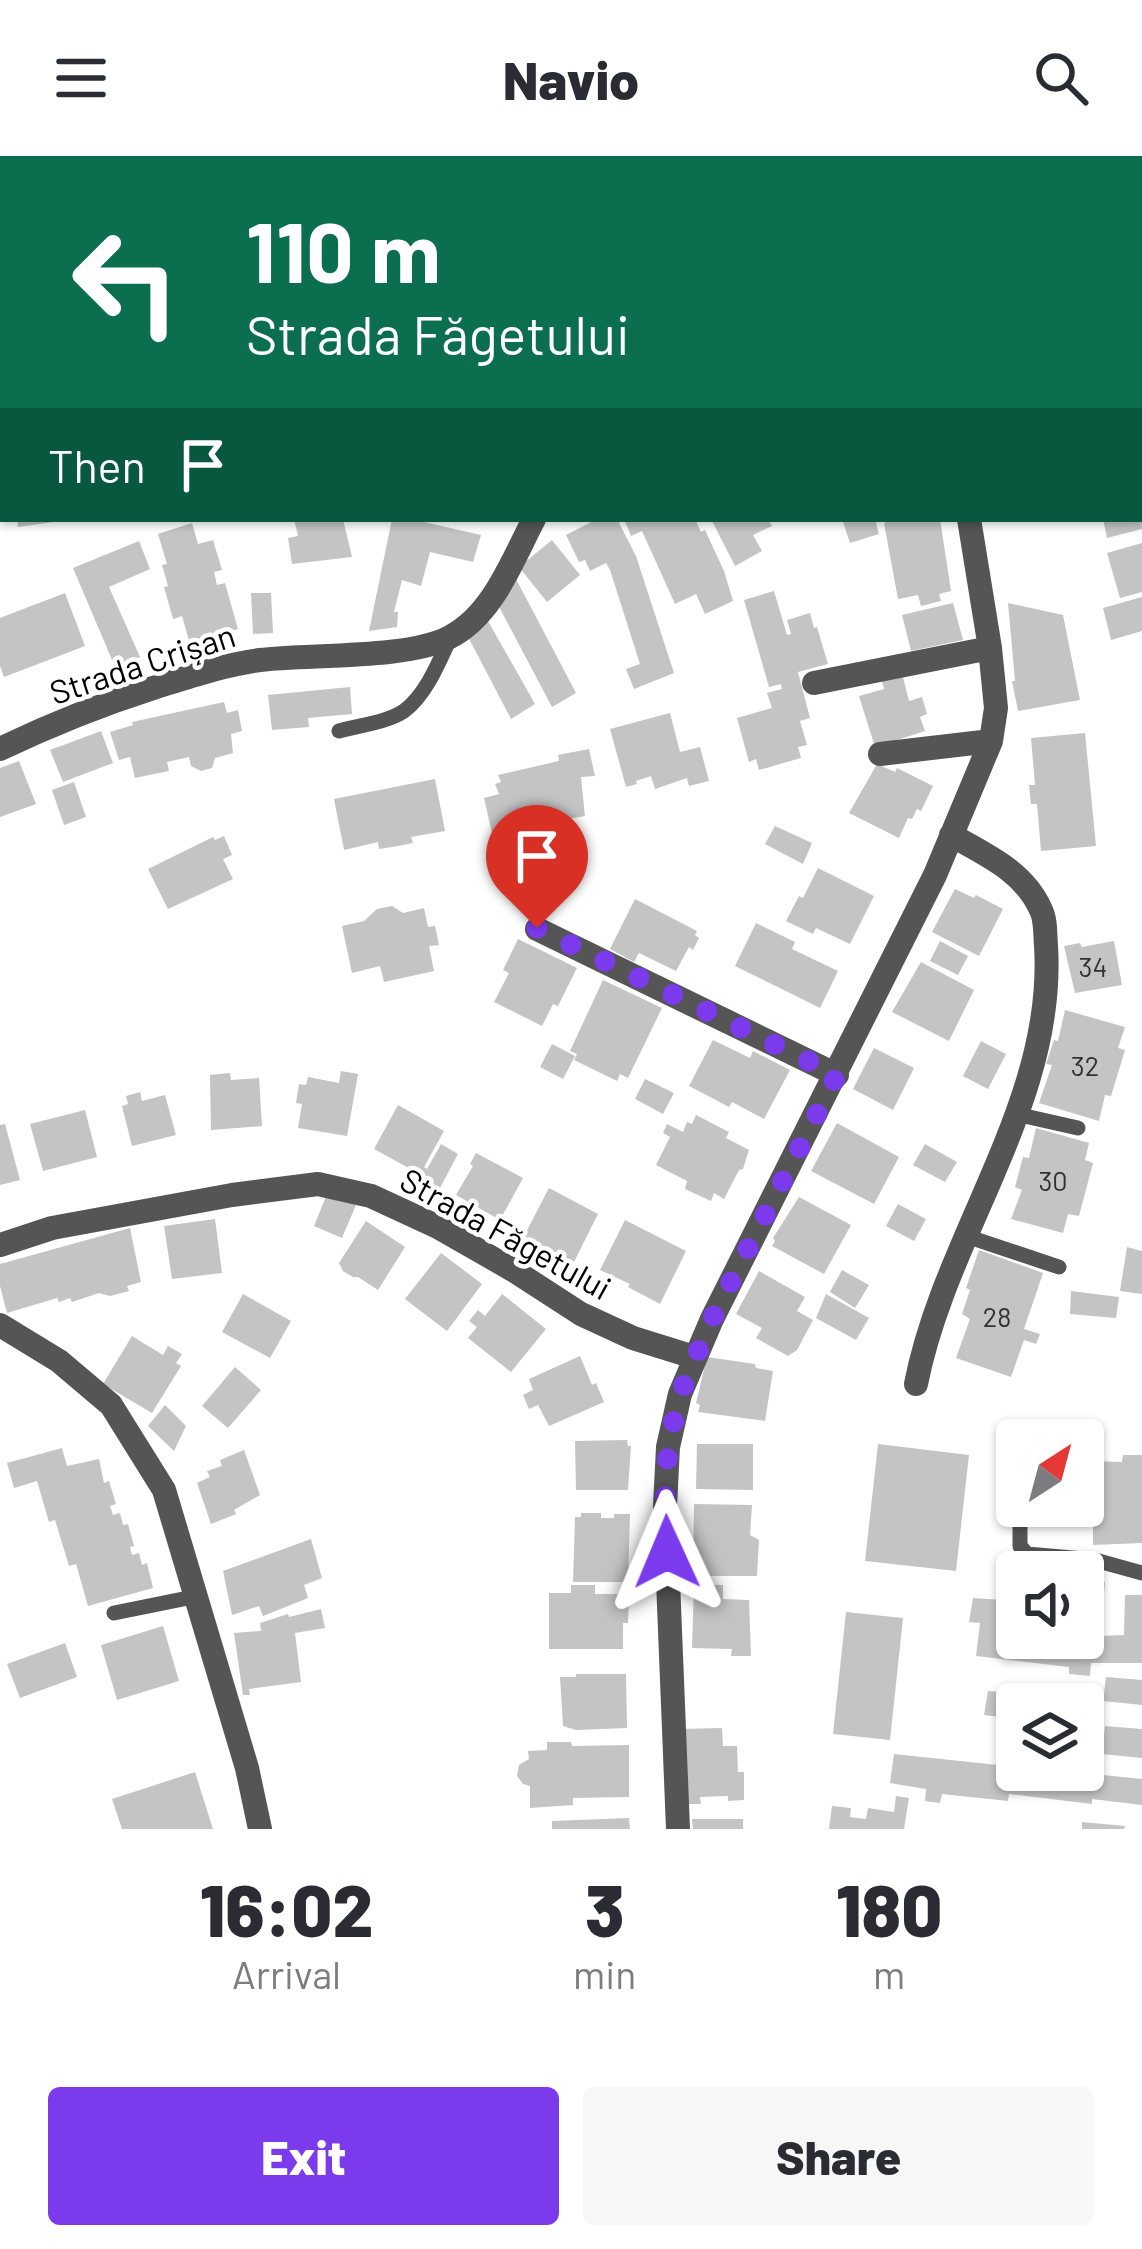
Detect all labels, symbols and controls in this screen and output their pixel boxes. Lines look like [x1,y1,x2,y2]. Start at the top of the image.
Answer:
icon: menu [48,45,114,111]
icon: search [1028,45,1094,111]
text: Navio [503,46,639,111]
text: 110 m [246,199,441,300]
icon: left [48,204,204,360]
text: Strada Făgetului [246,301,630,366]
icon: arrive [170,432,236,498]
text: Then [48,438,146,492]
street label: Strada Crișan [44,614,240,712]
pin [486,805,588,928]
icon: arrive [504,823,570,889]
house number: 34 [1079,950,1107,982]
house number: 32 [1071,1049,1099,1081]
street label: Strada Făgetului [394,1159,618,1307]
house number: 30 [1038,1164,1068,1196]
house number: 28 [983,1300,1011,1332]
north arrow [996,1419,1104,1527]
map controls [996,1419,1104,1791]
position arrow [604,1489,730,1615]
button: sound [996,1551,1104,1659]
button: layers [996,1683,1104,1791]
text: 16:02 [200,1865,373,1951]
text: 3 [585,1865,624,1951]
text: 180 [836,1865,942,1951]
text: Arrival [232,1950,341,1997]
text: min [573,1950,636,1997]
text: m [873,1950,905,1997]
button: Exit [48,2087,559,2225]
button: Share [583,2087,1094,2225]

